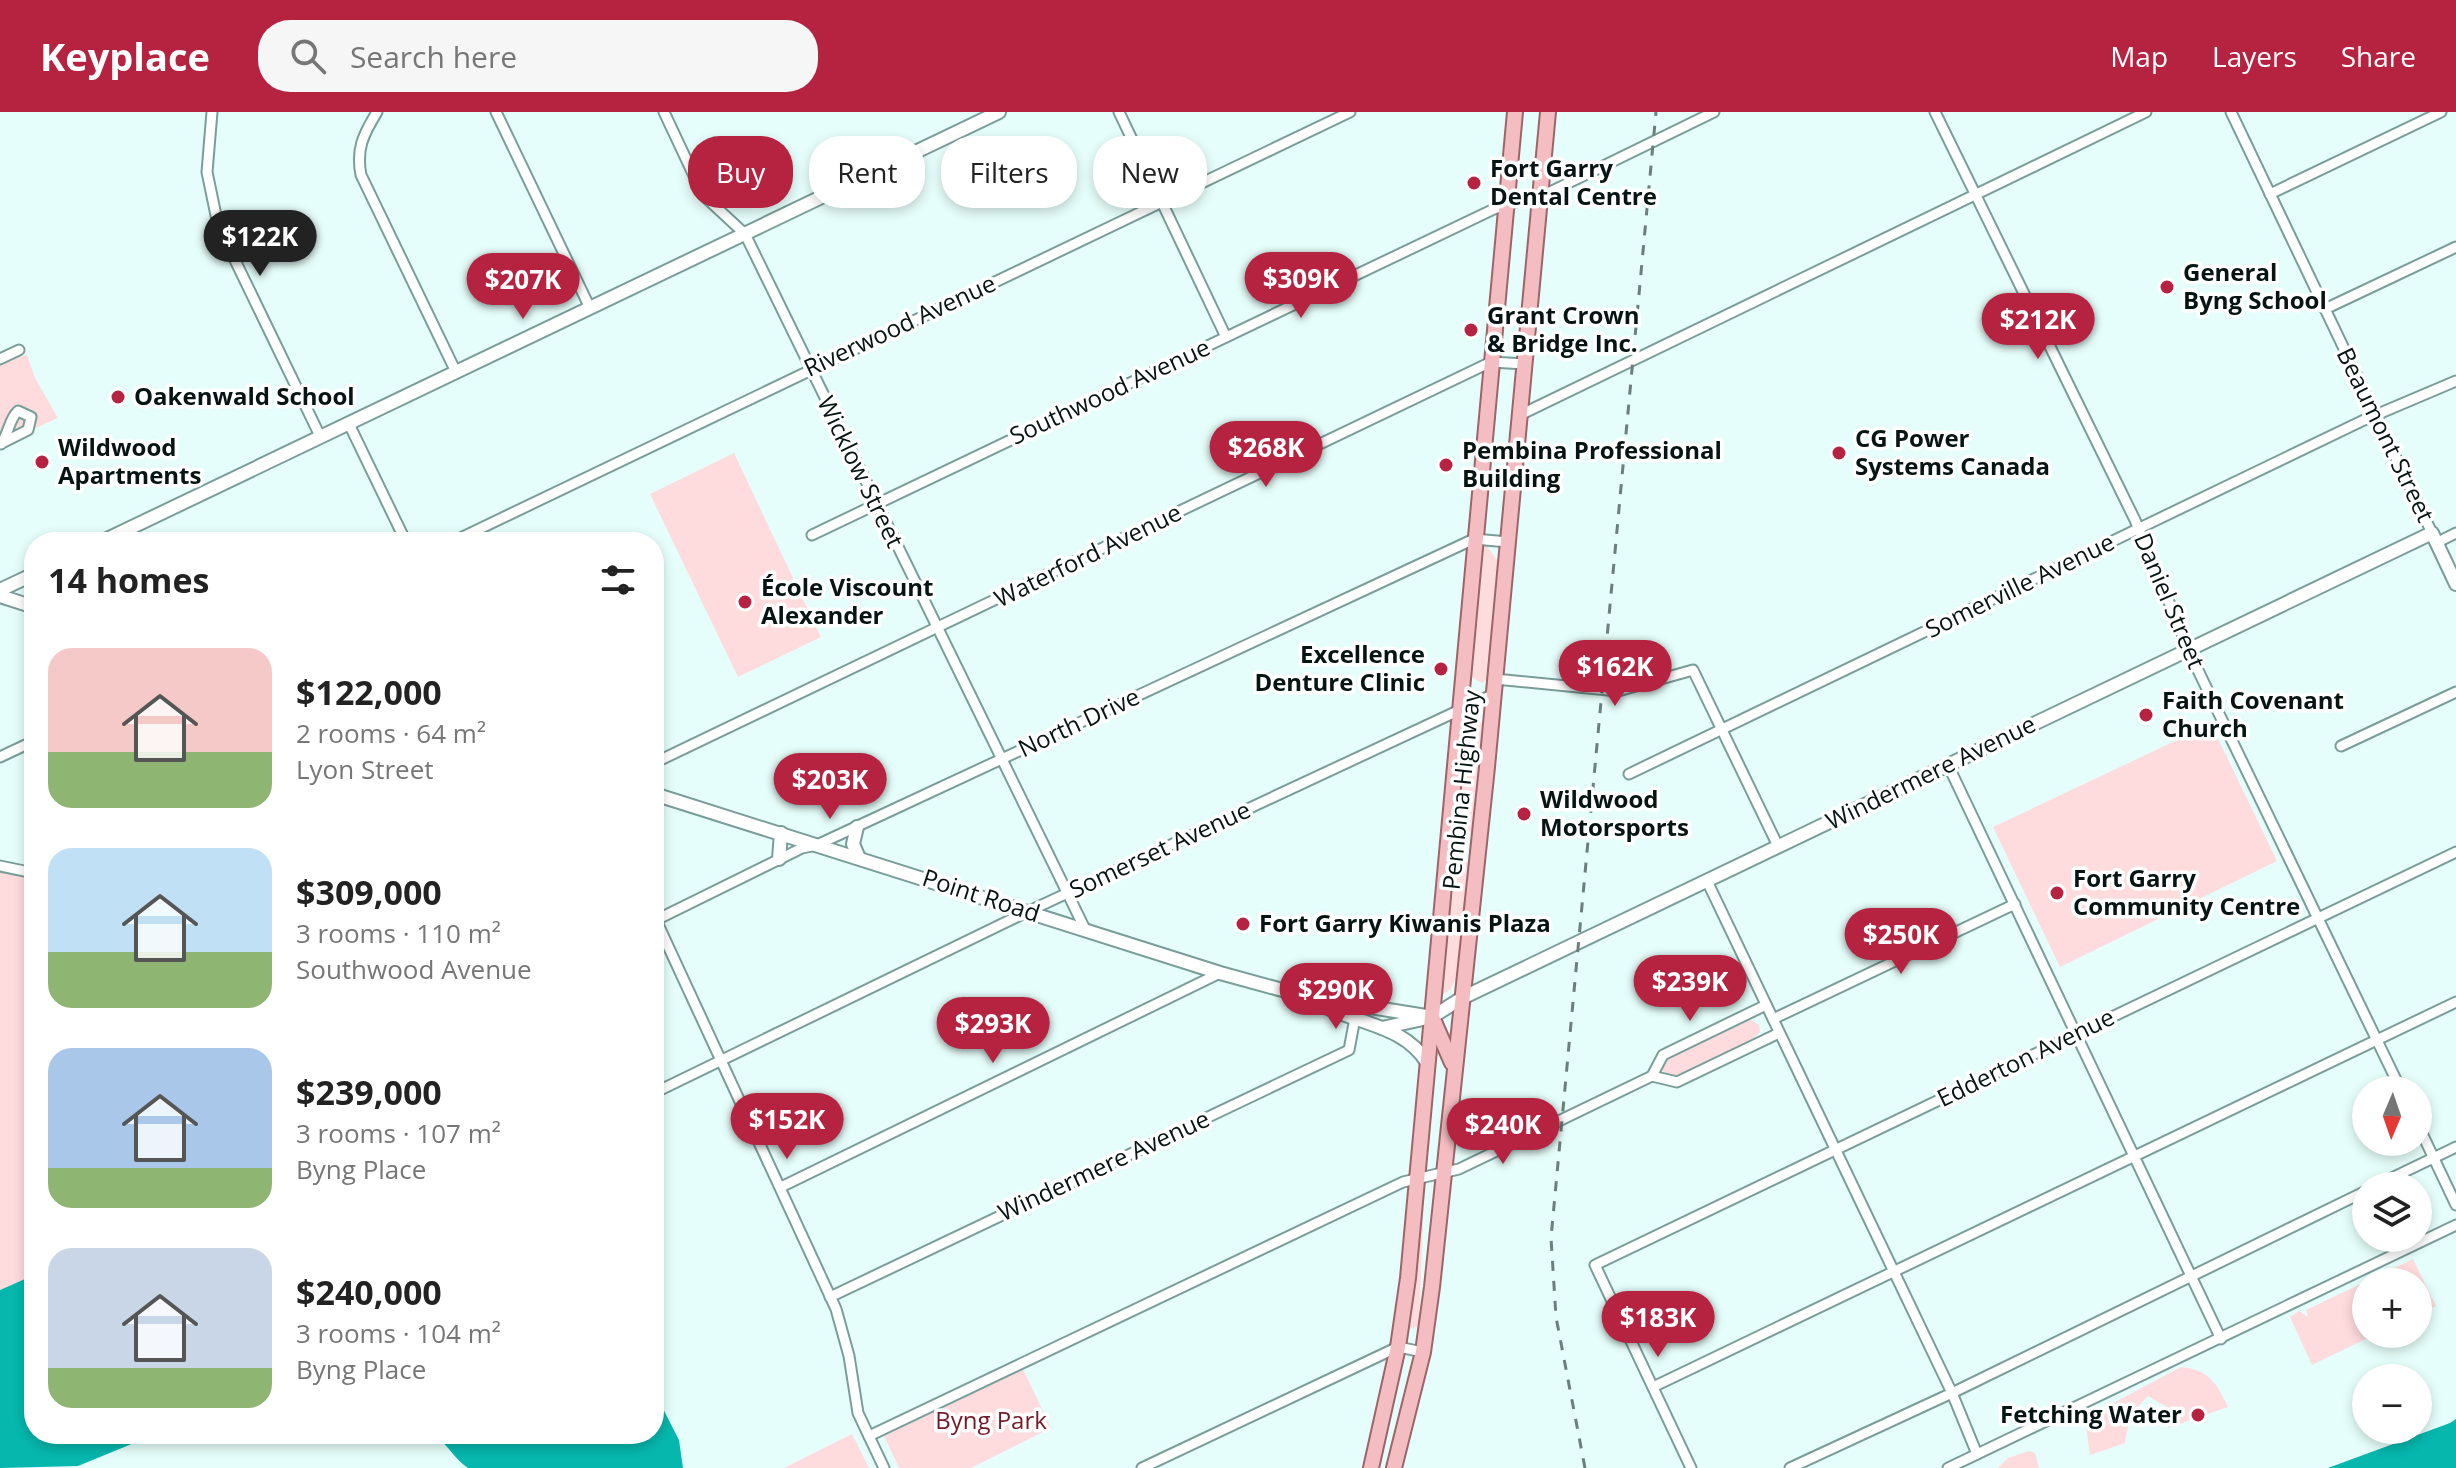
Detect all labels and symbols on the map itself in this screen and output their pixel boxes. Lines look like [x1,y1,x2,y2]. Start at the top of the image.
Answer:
place label: Fort Garry Dental Centre [1490,151,1657,212]
marker: Fort Garry Dental Centre [1465,174,1483,192]
pin: $122K [204,210,316,278]
pin: $309K [1245,252,1357,320]
pin: $207K [467,253,579,321]
place label: General Byng School [2183,255,2327,316]
street label: Riverwood Avenue [798,266,1001,384]
marker: General Byng School [2158,278,2176,296]
pin: $212K [1982,293,2094,361]
place label: Grant Crown & Bridge Inc. [1487,298,1640,359]
marker: Grant Crown & Bridge Inc. [1462,321,1480,339]
street label: Southwood Avenue [1004,330,1215,452]
street label: Beaumont Street [2330,342,2443,527]
place label: Oakenwald School [134,379,355,412]
marker: Oakenwald School [109,388,127,406]
street label: Wicklow Street [810,390,912,553]
pin: $268K [1210,421,1322,489]
place label: CG Power Systems Canada [1855,421,2050,482]
place label: Wildwood Apartments [58,430,201,491]
place label: Pembina Professional Building [1462,433,1722,494]
marker: CG Power Systems Canada [1830,444,1848,462]
marker: Wildwood Apartments [33,453,51,471]
marker: Pembina Professional Building [1437,456,1455,474]
street label: Waterford Avenue [988,495,1186,614]
street label: Somerville Avenue [1919,525,2119,645]
street label: Daniel Street [2127,528,2214,673]
place label: École Viscount Alexander [761,570,933,631]
marker: École Viscount Alexander [736,593,754,611]
place label: Excellence Denture Clinic [1254,637,1425,698]
pin: $162K [1559,640,1671,708]
marker: Excellence Denture Clinic [1432,660,1450,678]
street label: North Drive [1012,679,1145,764]
place label: Faith Covenant Church [2162,683,2344,744]
street label: Pembina Highway [1434,687,1488,891]
street label: Windermere Avenue [1820,706,2041,837]
marker: Faith Covenant Church [2137,706,2155,724]
pin: $203K [774,753,886,821]
place label: Wildwood Motorsports [1540,782,1689,843]
street label: Somerset Avenue [1063,792,1255,905]
marker: Wildwood Motorsports [1515,805,1533,823]
street label: Point Road [918,860,1044,929]
place label: Fort Garry Community Centre [2073,861,2300,922]
marker: Fort Garry Community Centre [2048,884,2066,902]
place label: Fort Garry Kiwanis Plaza [1259,906,1551,939]
pin: $250K [1845,908,1957,976]
marker: Fort Garry Kiwanis Plaza [1234,915,1252,933]
pin: $239K [1634,955,1746,1023]
pin: $290K [1280,963,1392,1031]
pin: $293K [937,997,1049,1065]
street label: Edderton Avenue [1931,999,2120,1114]
north arrow [2352,1076,2432,1156]
pin: $152K [731,1093,843,1161]
pin: $240K [1447,1098,1559,1166]
street label: Windermere Avenue [992,1101,1214,1228]
pin: $183K [1602,1291,1714,1359]
place label: Fetching Water [2000,1397,2182,1430]
park label: Byng Park [935,1403,1047,1436]
marker: Fetching Water [2189,1406,2207,1424]

